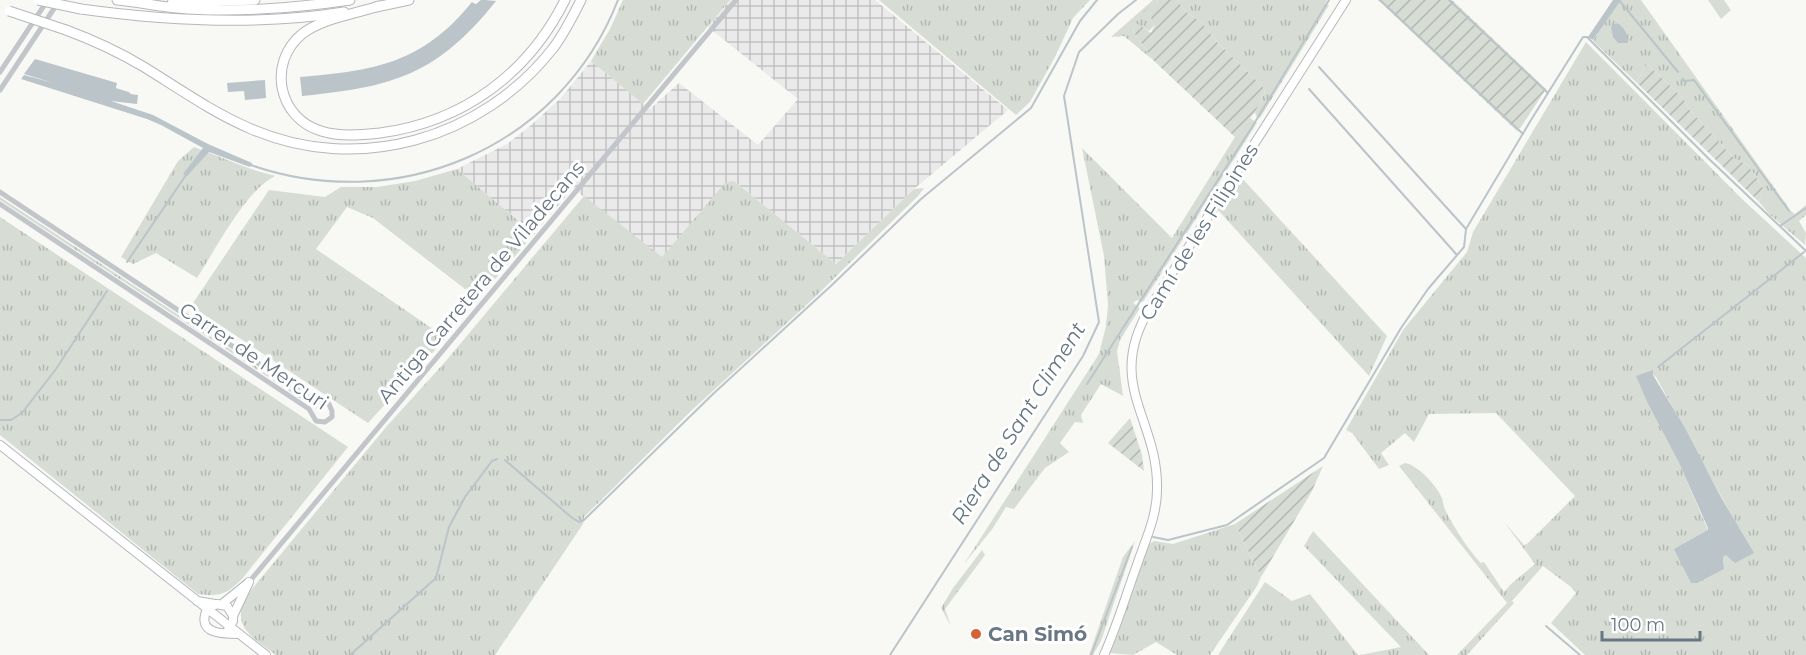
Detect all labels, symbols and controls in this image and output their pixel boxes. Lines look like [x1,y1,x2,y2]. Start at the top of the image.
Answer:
street label: Camí de les Filipines [1135,139,1263,325]
street label: Antiga Carretera de Viladecans [373,156,590,408]
street label: Carrer de Mercuri [175,297,333,415]
water label: Riera de Sant Climent [946,317,1091,529]
scale bar [1602,604,1700,642]
text: 100 m [1611,614,1665,636]
place label: Can Simó [988,622,1087,646]
marker: Can Simó [969,627,983,641]

